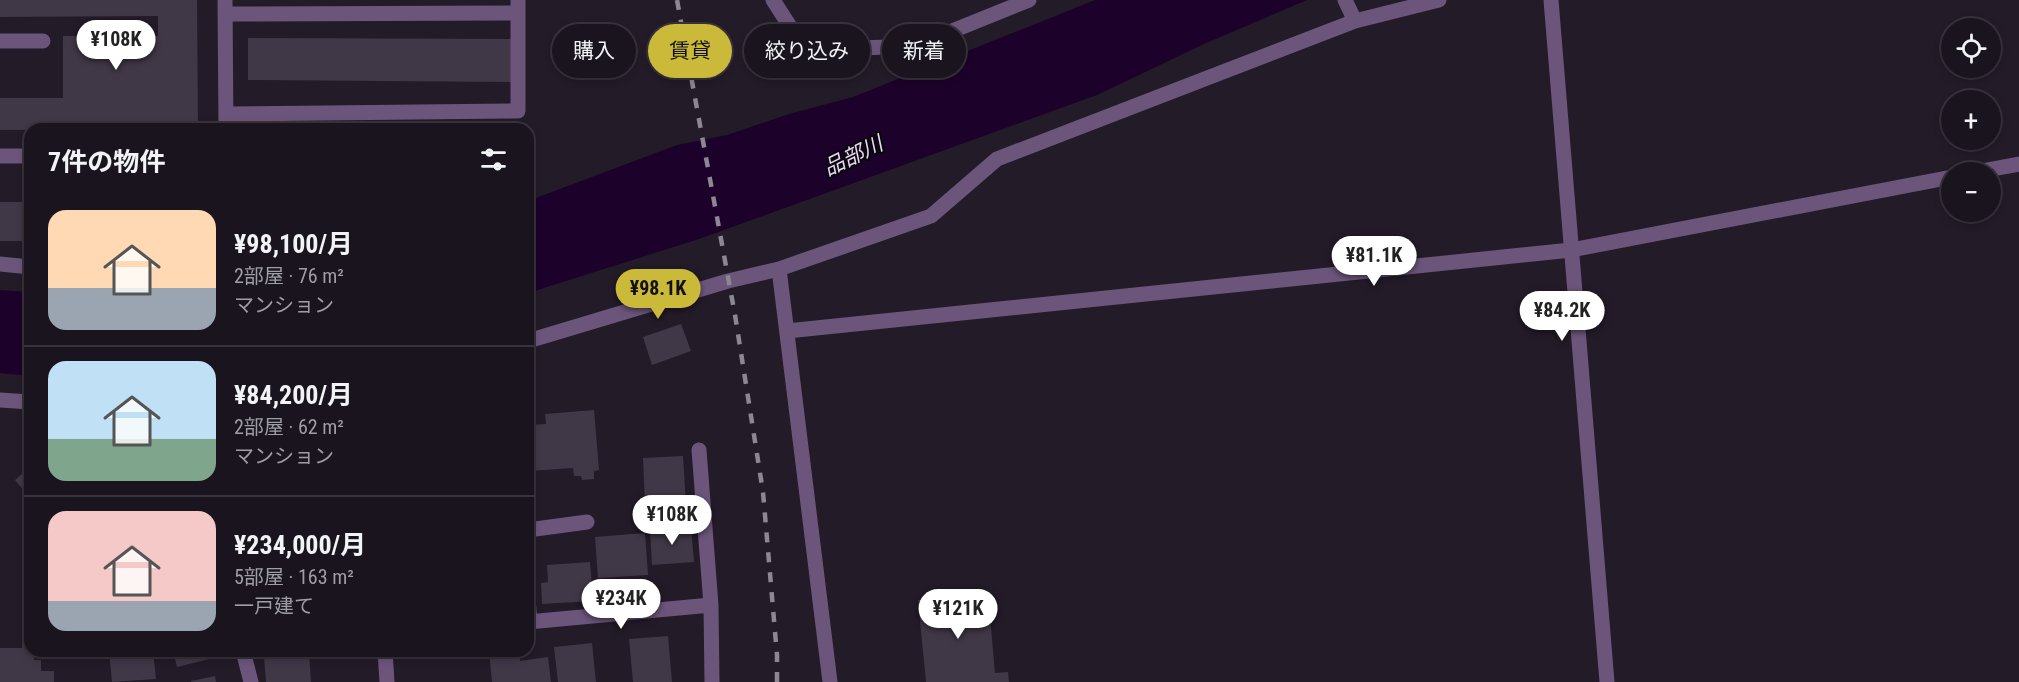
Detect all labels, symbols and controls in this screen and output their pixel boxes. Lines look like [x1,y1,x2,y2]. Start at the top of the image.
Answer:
map controls [1941,18,2001,222]
button: locate [1941,18,2001,78]
pin: ¥108K [74,20,158,71]
chip: 購入 [552,24,636,78]
chip: 賃貸 [648,24,732,78]
chip: 絞り込み [744,24,870,78]
chip: 新着 [882,24,966,78]
text: ¥108K [91,27,141,51]
button: + [1941,90,2001,150]
water label: 品部川 [819,131,888,181]
icon: filters [477,143,510,176]
text: 7件の物件 [48,147,165,177]
button: − [1941,162,2001,222]
text: ¥98,100/月 [234,229,353,259]
icon: home [96,234,168,306]
pin: ¥81.1K [1325,236,1423,287]
text: ¥81.1K [1346,243,1402,267]
text: 2部屋 · 76 m² [234,264,344,288]
pin: ¥98.1K [609,269,707,320]
text: ¥98.1K [630,276,686,300]
pin: ¥84.2K [1513,291,1611,342]
text: マンション [234,293,334,317]
text: ¥84.2K [1534,298,1590,322]
text: ¥84,200/月 [234,380,353,410]
icon: home [96,385,168,457]
text: 2部屋 · 62 m² [234,415,344,439]
text: マンション [234,444,334,468]
pin: ¥108K [630,495,714,546]
text: ¥108K [647,502,697,526]
text: ¥234,000/月 [234,530,366,560]
icon: home [96,535,168,607]
text: 5部屋 · 163 m² [234,565,354,589]
pin: ¥234K [579,579,663,630]
text: ¥234K [596,586,646,610]
pin: ¥121K [916,589,1000,640]
text: 一戸建て [234,594,314,618]
text: ¥121K [933,596,983,620]

